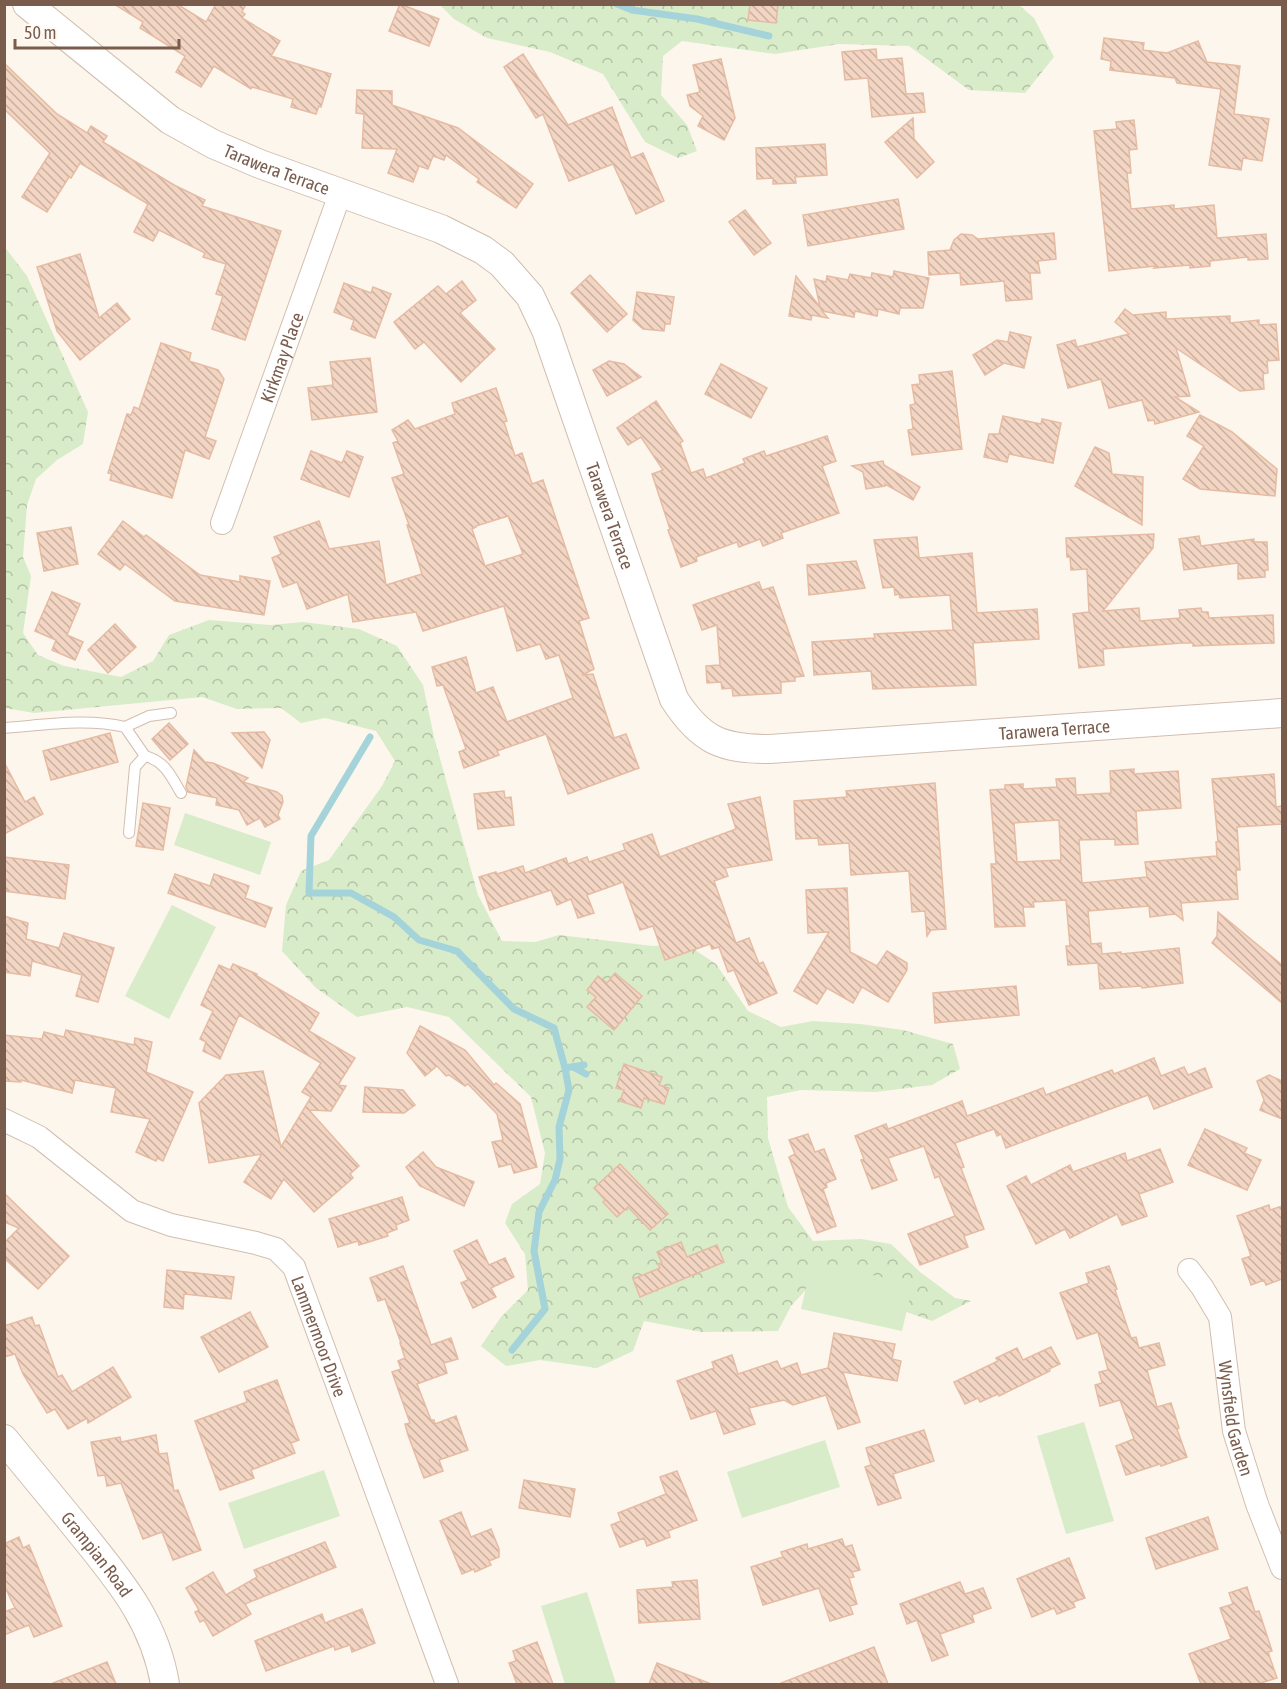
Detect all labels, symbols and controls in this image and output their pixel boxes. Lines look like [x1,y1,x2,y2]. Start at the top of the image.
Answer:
scale bar [15,12,178,50]
text: 50 m [24,22,56,43]
street label: Tarawera Terrace [221,139,333,199]
street label: Kirkmay Place [256,309,307,405]
street label: Tarawera Terrace [582,460,639,572]
street label: Tarawera Terrace [998,715,1111,743]
street label: Lammermoor Drive [288,1273,351,1400]
street label: Wynsfield Garden [1215,1359,1258,1478]
street label: Grampian Road [57,1507,137,1601]

